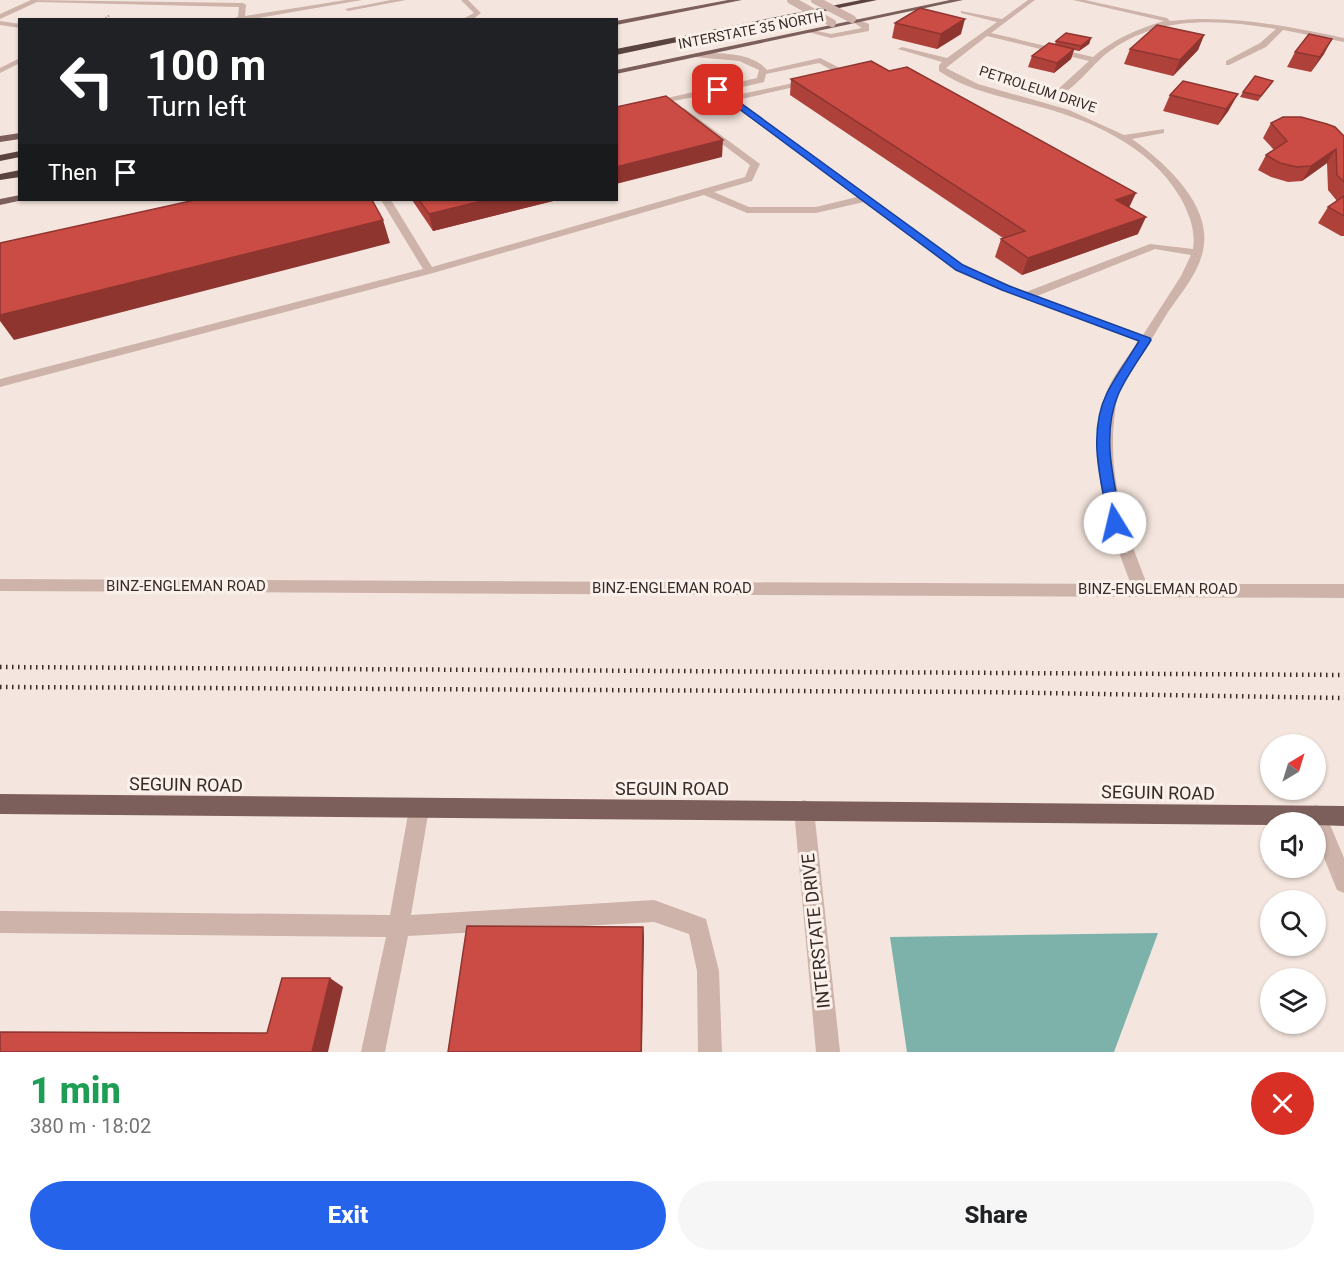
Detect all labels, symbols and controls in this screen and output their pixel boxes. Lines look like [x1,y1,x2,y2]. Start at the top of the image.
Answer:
street label: INTERSTATE 35 NORTH [677,8,825,52]
text: 100 m [147,41,266,90]
icon: left [48,42,126,120]
street label: PETROLEUM DRIVE [977,62,1099,116]
pin [692,64,743,115]
icon: arrive [701,73,734,106]
text: Turn left [147,91,247,123]
icon: arrive [109,156,142,189]
text: Then [48,160,97,185]
position arrow [1083,491,1147,555]
street label: BINZ-ENGLEMAN ROAD [106,577,266,595]
street label: BINZ-ENGLEMAN ROAD [592,579,752,597]
street label: BINZ-ENGLEMAN ROAD [1078,580,1238,598]
north arrow [1260,734,1326,800]
map controls [1260,734,1326,1034]
street label: SEGUIN ROAD [129,773,243,796]
street label: SEGUIN ROAD [615,778,729,799]
street label: SEGUIN ROAD [1101,781,1215,804]
button: sound [1260,812,1326,878]
street label: INTERSTATE DRIVE [797,852,834,1010]
button: search [1260,890,1326,956]
button: layers [1260,968,1326,1034]
text: 1 min [30,1070,121,1112]
button: close [1251,1072,1314,1135]
text: 380 m · 18:02 [30,1114,151,1138]
button: Exit [30,1181,666,1250]
button: Share [678,1181,1314,1250]

